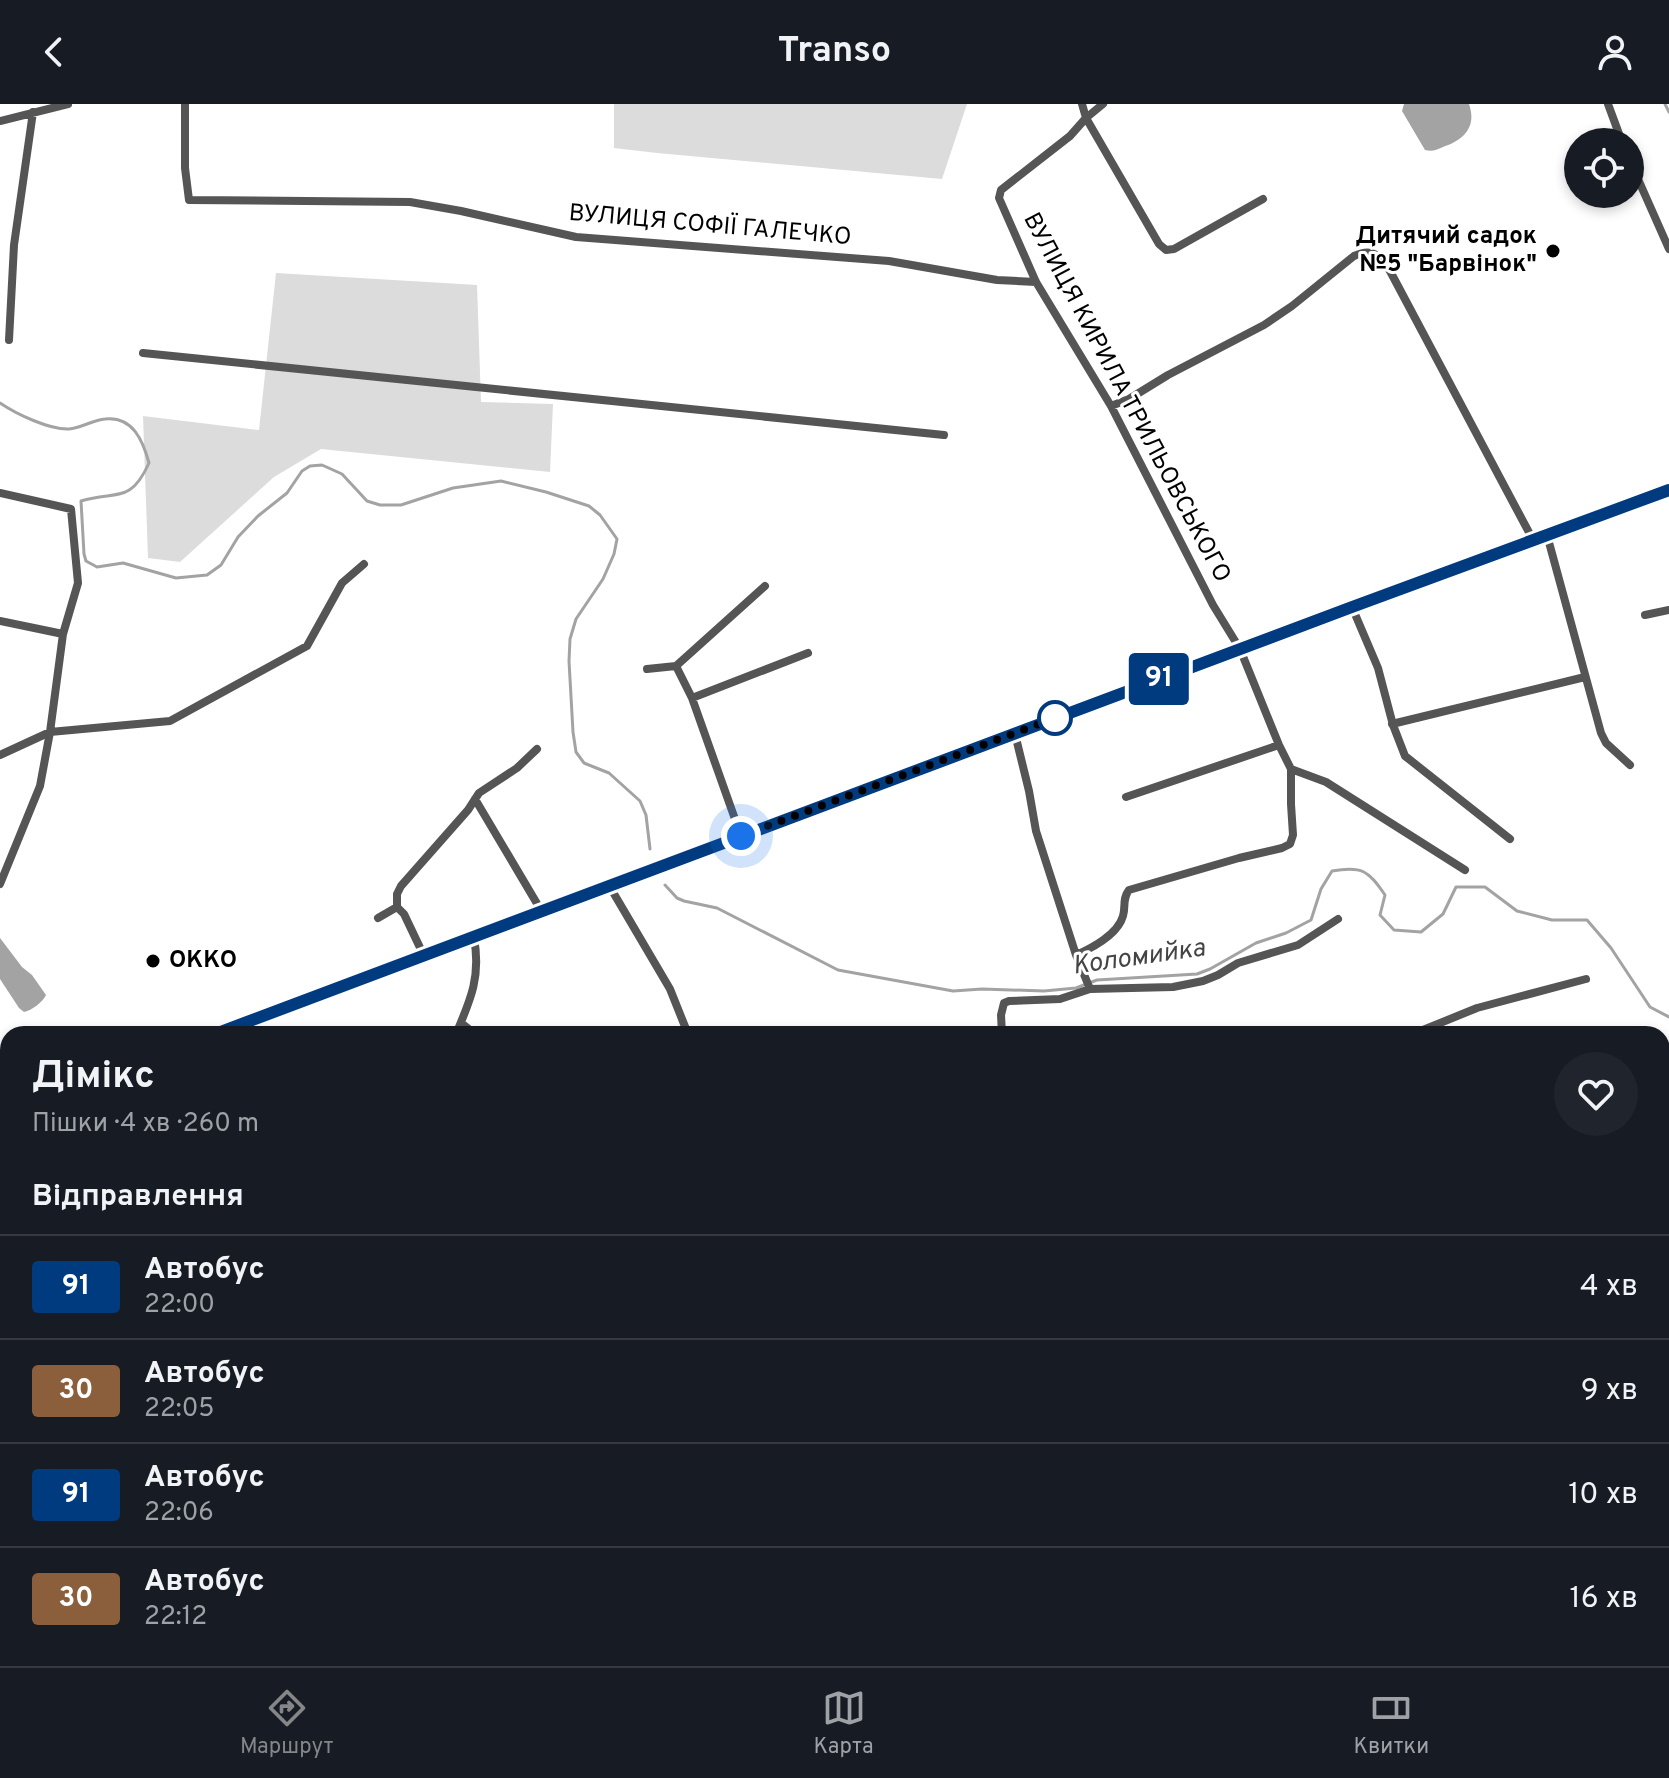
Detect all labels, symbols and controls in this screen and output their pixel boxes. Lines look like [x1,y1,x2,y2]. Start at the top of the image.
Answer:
text: Transo [778,29,891,75]
icon: back [32,30,76,74]
icon: person [1593,30,1637,74]
map controls [1564,128,1644,208]
button: locate [1564,128,1644,208]
street label: ВУЛИЦЯ СОФІЇ ГАЛЕЧКО [568,197,853,253]
street label: ВУЛИЦЯ КИРИЛА ТРИЛЬОВСЬКОГО [1015,208,1237,588]
place label: Дитячий садок №5 "Барвінок" [1355,222,1537,280]
marker: Дитячий садок №5 "Барвінок" [1544,242,1562,260]
line badge: 91 [1123,653,1195,705]
text: 91 [1145,661,1173,697]
unlabelled marker [1038,701,1072,735]
your location [721,816,761,856]
water label: Коломийка [1071,932,1208,984]
place label: ОККО [169,946,237,976]
marker: ОККО [144,952,162,970]
button: heart [1554,1052,1638,1136]
text: Дімікс [32,1053,155,1102]
text: Пішки · 4 хв · 260 m [32,1108,259,1141]
text: Відправлення [32,1179,244,1216]
text: Автобус [144,1252,265,1289]
text: 91 [62,1269,90,1305]
text: 4 хв [1580,1269,1638,1306]
text: 22:00 [144,1289,215,1322]
text: Автобус [144,1356,265,1393]
text: 30 [59,1373,93,1409]
text: 9 хв [1581,1373,1638,1410]
text: 22:05 [144,1393,215,1426]
text: Автобус [144,1460,265,1497]
text: 91 [62,1477,90,1513]
text: 10 хв [1568,1477,1638,1514]
text: 22:06 [144,1497,214,1530]
text: Автобус [144,1564,265,1601]
text: 30 [59,1581,93,1617]
text: 16 хв [1569,1581,1638,1618]
text: 22:12 [144,1601,207,1634]
tab: Маршрут [240,1686,334,1761]
tab: Карта [813,1686,874,1761]
tab: Квитки [1354,1686,1429,1761]

